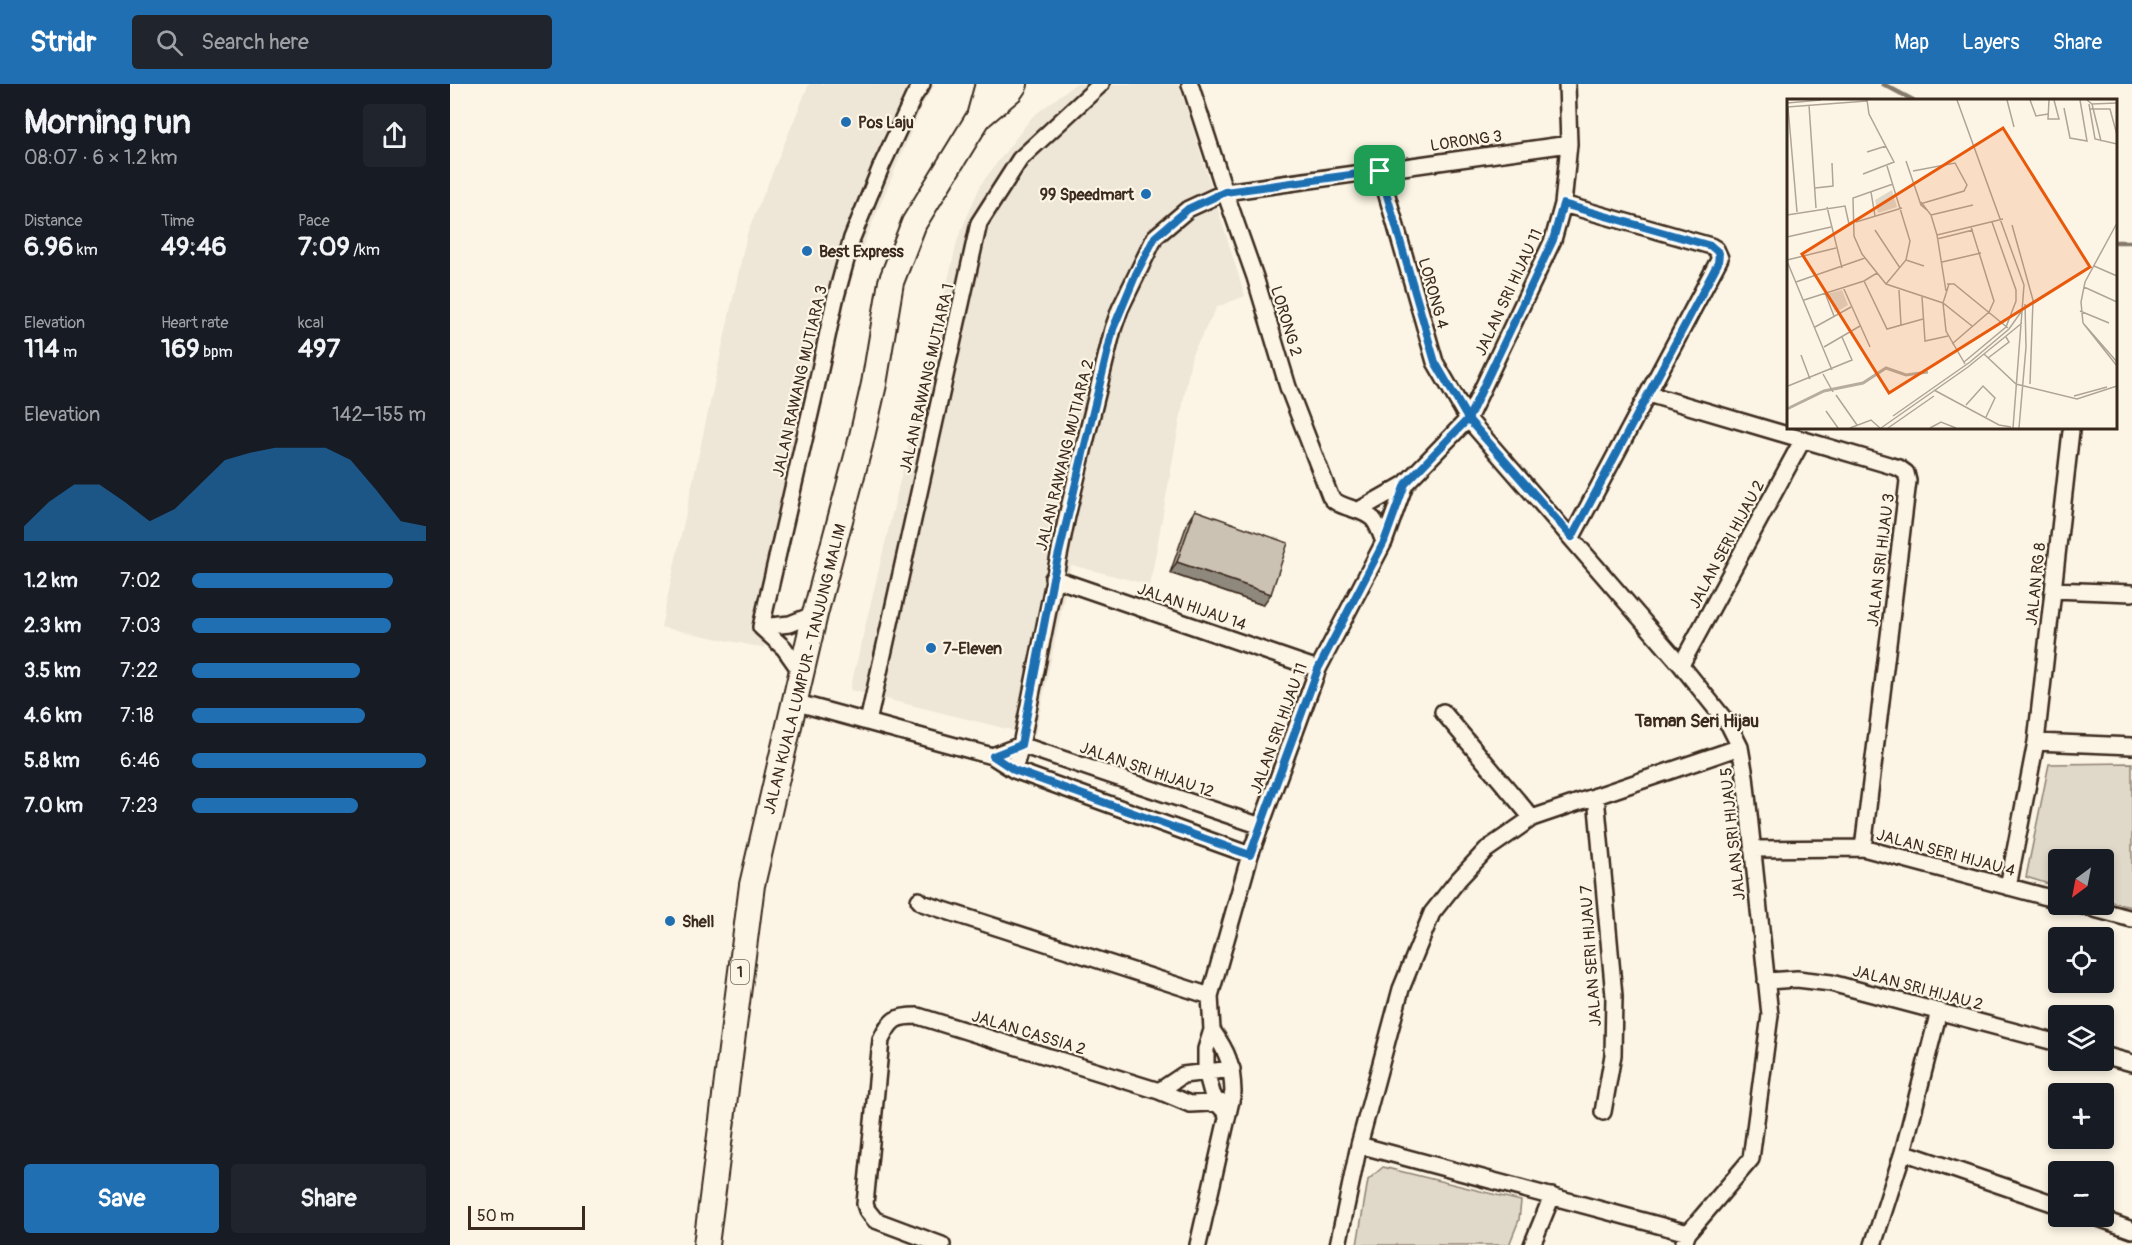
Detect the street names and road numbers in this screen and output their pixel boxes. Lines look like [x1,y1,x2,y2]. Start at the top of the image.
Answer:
street label: LORONG 3 [1429,126,1503,156]
street label: JALAN SRI HIJAU 11 [1471,226,1547,359]
street label: LORONG 4 [1413,256,1453,331]
street label: JALAN RAWANG MUTIARA 1 [895,282,959,475]
street label: JALAN RAWANG MUTIARA 3 [768,283,832,479]
street label: LORONG 2 [1266,284,1306,359]
street label: JALAN RAWANG MUTIARA 2 [1032,358,1098,553]
street label: JALAN SERI HIJAU 2 [1685,477,1769,612]
street label: JALAN SRI HIJAU 3 [1863,492,1899,628]
street label: JALAN KUALA LUMPUR - TANJUNG MALIM [759,522,851,817]
street label: JALAN RG 8 [2022,542,2050,627]
street label: JALAN HIJAU 14 [1135,579,1249,635]
street label: JALAN SRI HIJAU 11 [1246,660,1312,796]
street label: JALAN SRI HIJAU 12 [1077,738,1216,802]
street label: JALAN SRI HIJAU 5 [1716,766,1750,901]
street label: JALAN SERI HIJAU 4 [1874,825,2017,881]
street label: JALAN SERI HIJAU 7 [1576,884,1606,1027]
road number: 1 [731,960,749,984]
street label: JALAN SRI HIJAU 2 [1850,961,1985,1015]
street label: JALAN CASSIA 2 [969,1006,1088,1060]

